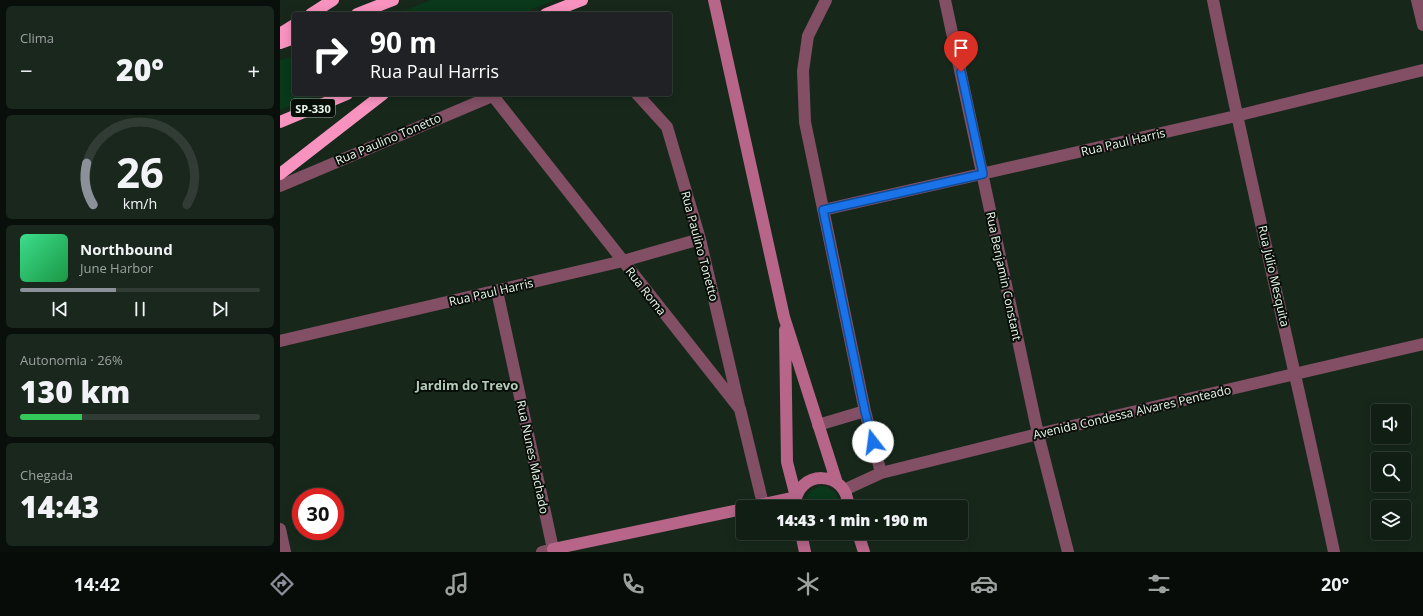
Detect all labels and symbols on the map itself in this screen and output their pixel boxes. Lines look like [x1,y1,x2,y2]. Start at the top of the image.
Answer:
pin [944,31,978,72]
road number: SP-330 [291,99,335,117]
street label: Rua Paulino Tonetto [333,109,443,169]
street label: Rua Paul Harris [1079,124,1167,160]
street label: Rua Paulino Tonetto [677,189,723,303]
street label: Rua Benjamin Constant [982,210,1026,342]
street label: Rua Júlio Mesquita [1254,224,1294,328]
street label: Rua Roma [622,263,670,319]
street label: Rua Paul Harris [447,274,535,310]
district label: Jardim do Trevo [415,376,518,394]
street label: Avenida Condessa Alvares Penteado [1031,381,1233,443]
street label: Rua Nunes Machado [513,399,553,515]
position arrow [852,421,894,463]
speed limit sign: 30 [292,488,344,540]

